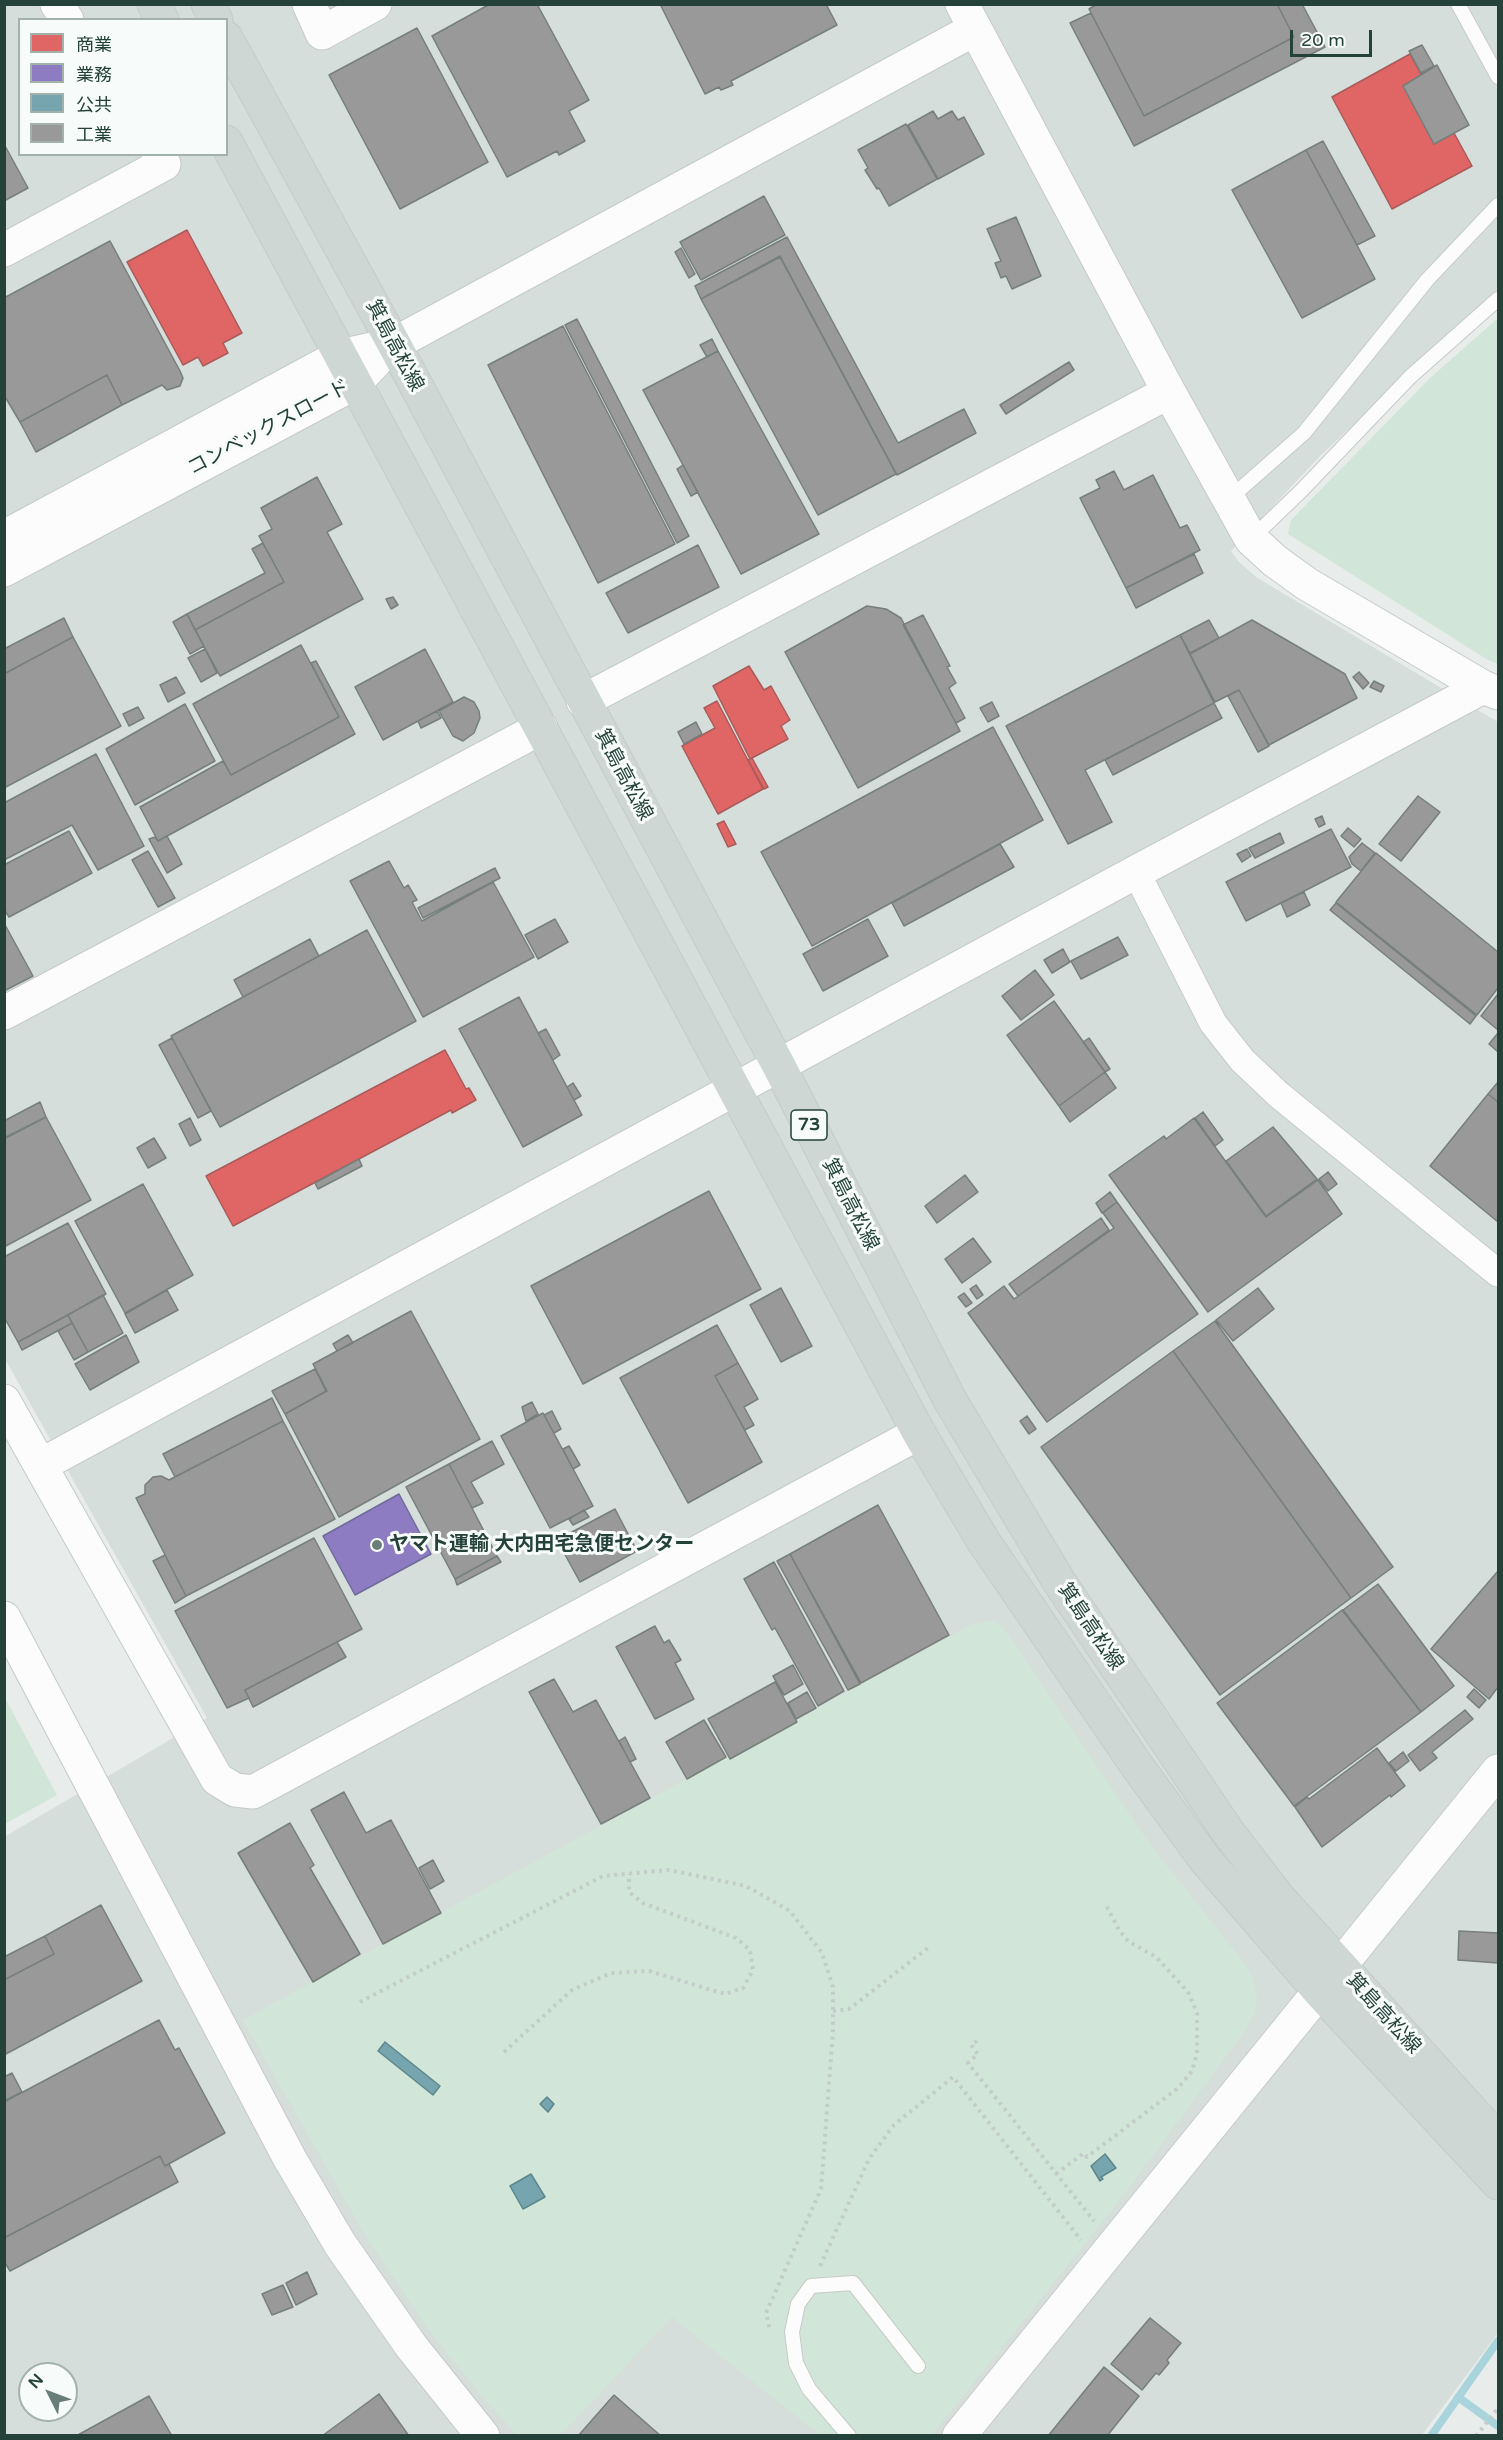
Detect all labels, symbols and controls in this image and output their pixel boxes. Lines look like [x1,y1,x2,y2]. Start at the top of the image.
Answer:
legend [18,18,228,156]
scale bar [1293,18,1376,56]
text: 20 m [1301,29,1345,51]
text: 商業 [76,34,112,56]
text: 業務 [76,64,112,86]
text: 公共 [76,94,112,116]
text: 工業 [76,124,112,146]
street label: 箕島高松線 [360,296,428,396]
street label: コンベックスロード [184,375,354,481]
street label: 箕島高松線 [589,725,657,825]
road number: 73 [791,1110,827,1140]
street label: 箕島高松線 [817,1155,883,1255]
place label: ヤマト運輸 大内田宅急便センター [389,1533,694,1557]
marker: ヤマト運輸 大内田宅急便センター [370,1538,384,1552]
street label: 箕島高松線 [1052,1579,1128,1675]
street label: 箕島高松線 [1341,1969,1425,2059]
north arrow [18,2362,78,2422]
text: N [24,2370,48,2393]

